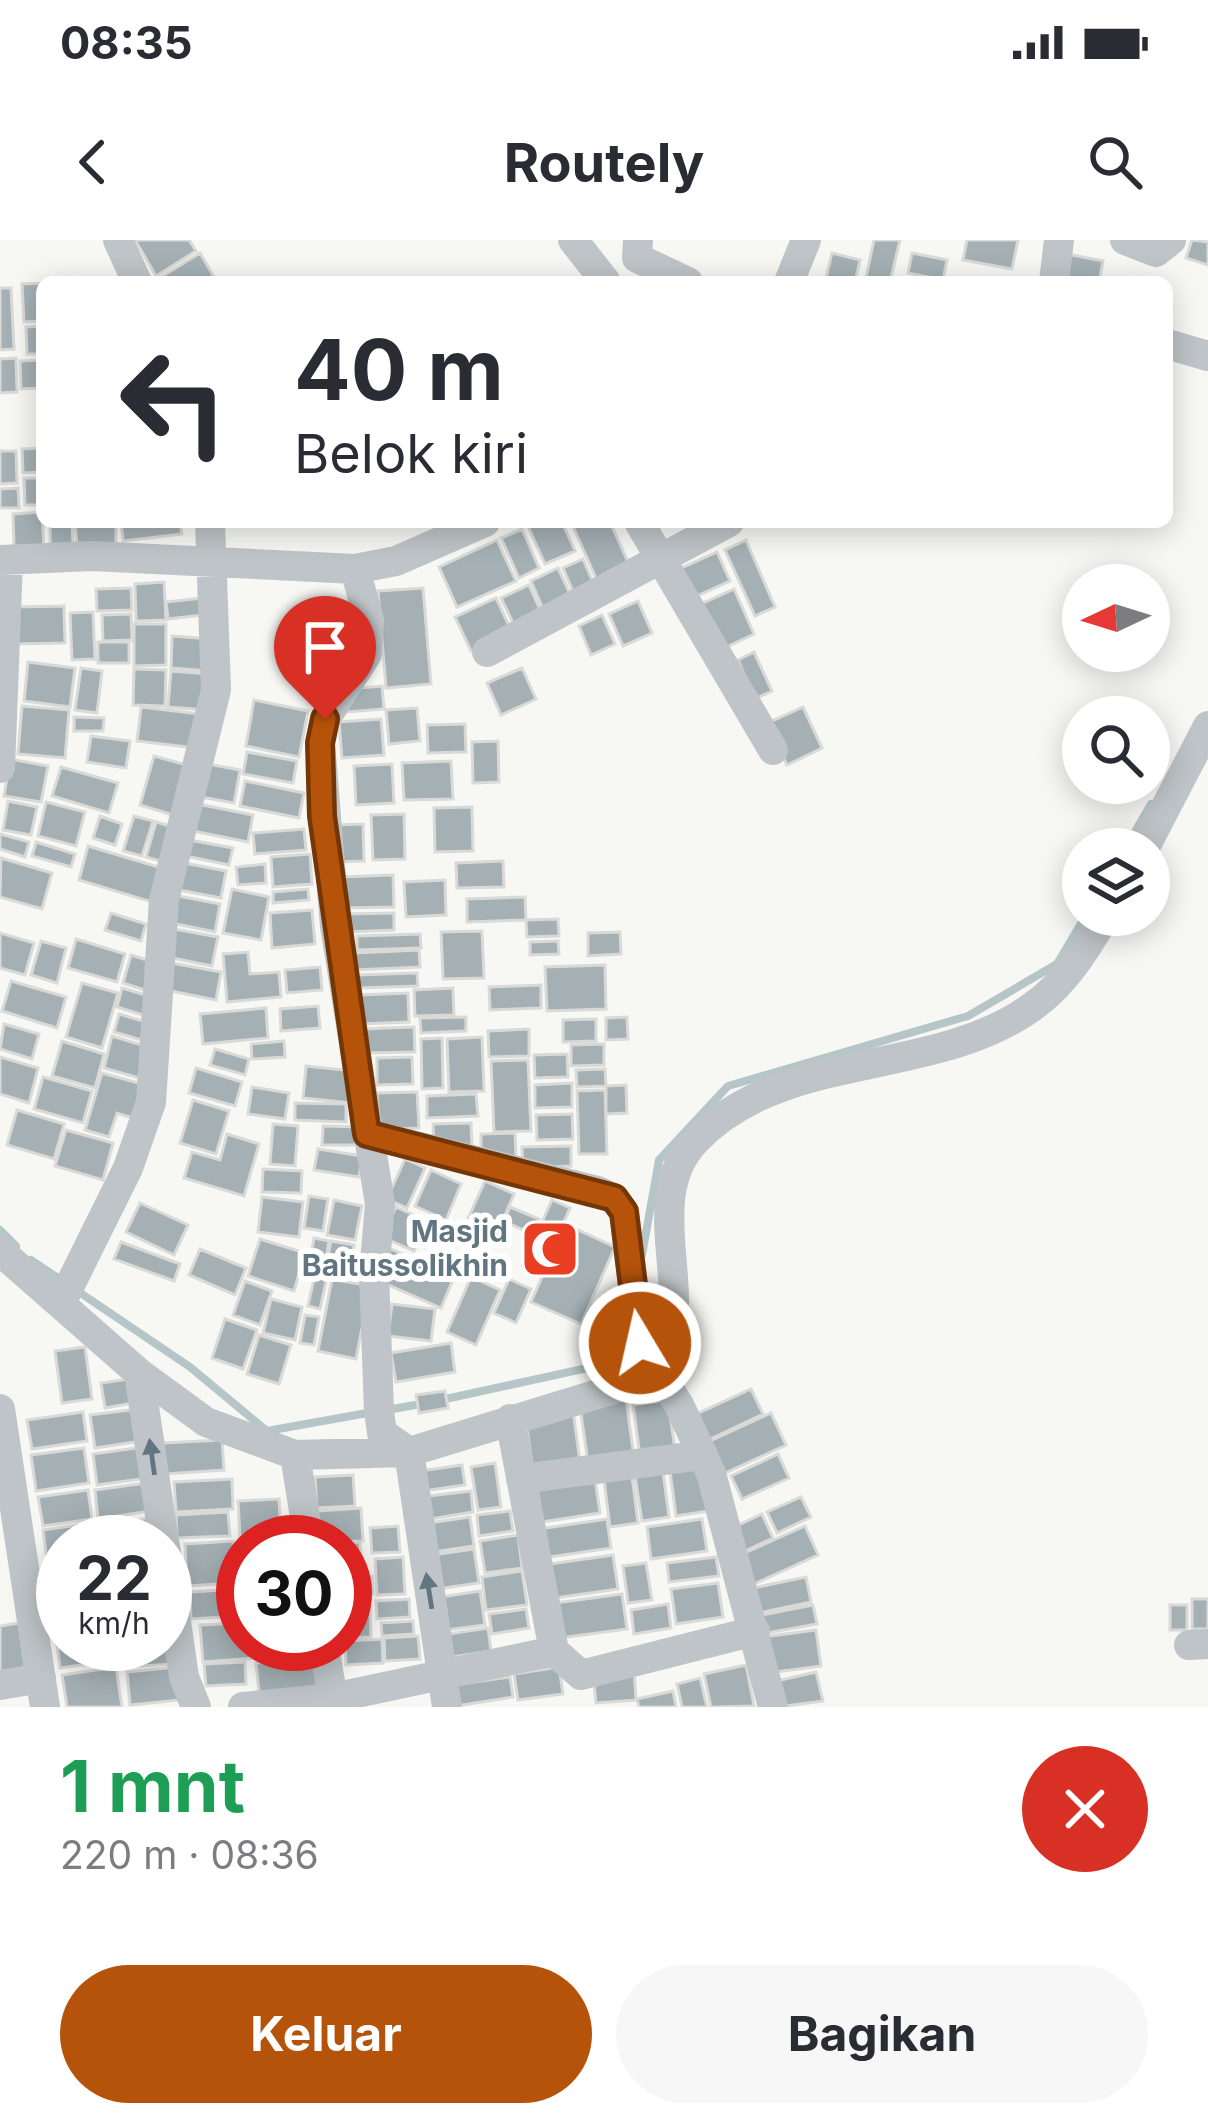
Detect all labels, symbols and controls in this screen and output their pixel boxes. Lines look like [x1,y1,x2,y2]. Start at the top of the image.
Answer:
text: 08:35 [60,15,192,70]
icon: back [60,129,126,195]
icon: search [1082,129,1148,195]
text: Routely [504,130,704,195]
text: 40 m [294,319,504,420]
icon: left [96,324,252,480]
text: Belok kiri [294,421,528,486]
north arrow [1062,564,1170,672]
map controls [1062,564,1170,936]
pin [274,596,376,719]
icon: arrive [292,614,358,680]
button: search [1062,696,1170,804]
button: layers [1062,828,1170,936]
place label: Masjid Baitussolikhin [302,1213,508,1283]
mosque icon: Masjid Baitussolikhin [519,1218,581,1280]
position arrow [577,1280,703,1406]
one-way arrow [142,1438,161,1476]
speed limit sign: 30 [216,1515,372,1671]
text: 22 [76,1542,152,1614]
one-way arrow [420,1572,438,1610]
text: km/h [78,1605,150,1641]
text: 1 mnt [60,1742,245,1829]
button: close [1022,1746,1148,1872]
text: 220 m · 08:36 [60,1831,319,1878]
button: Keluar [60,1965,592,2103]
button: Bagikan [616,1965,1148,2103]

